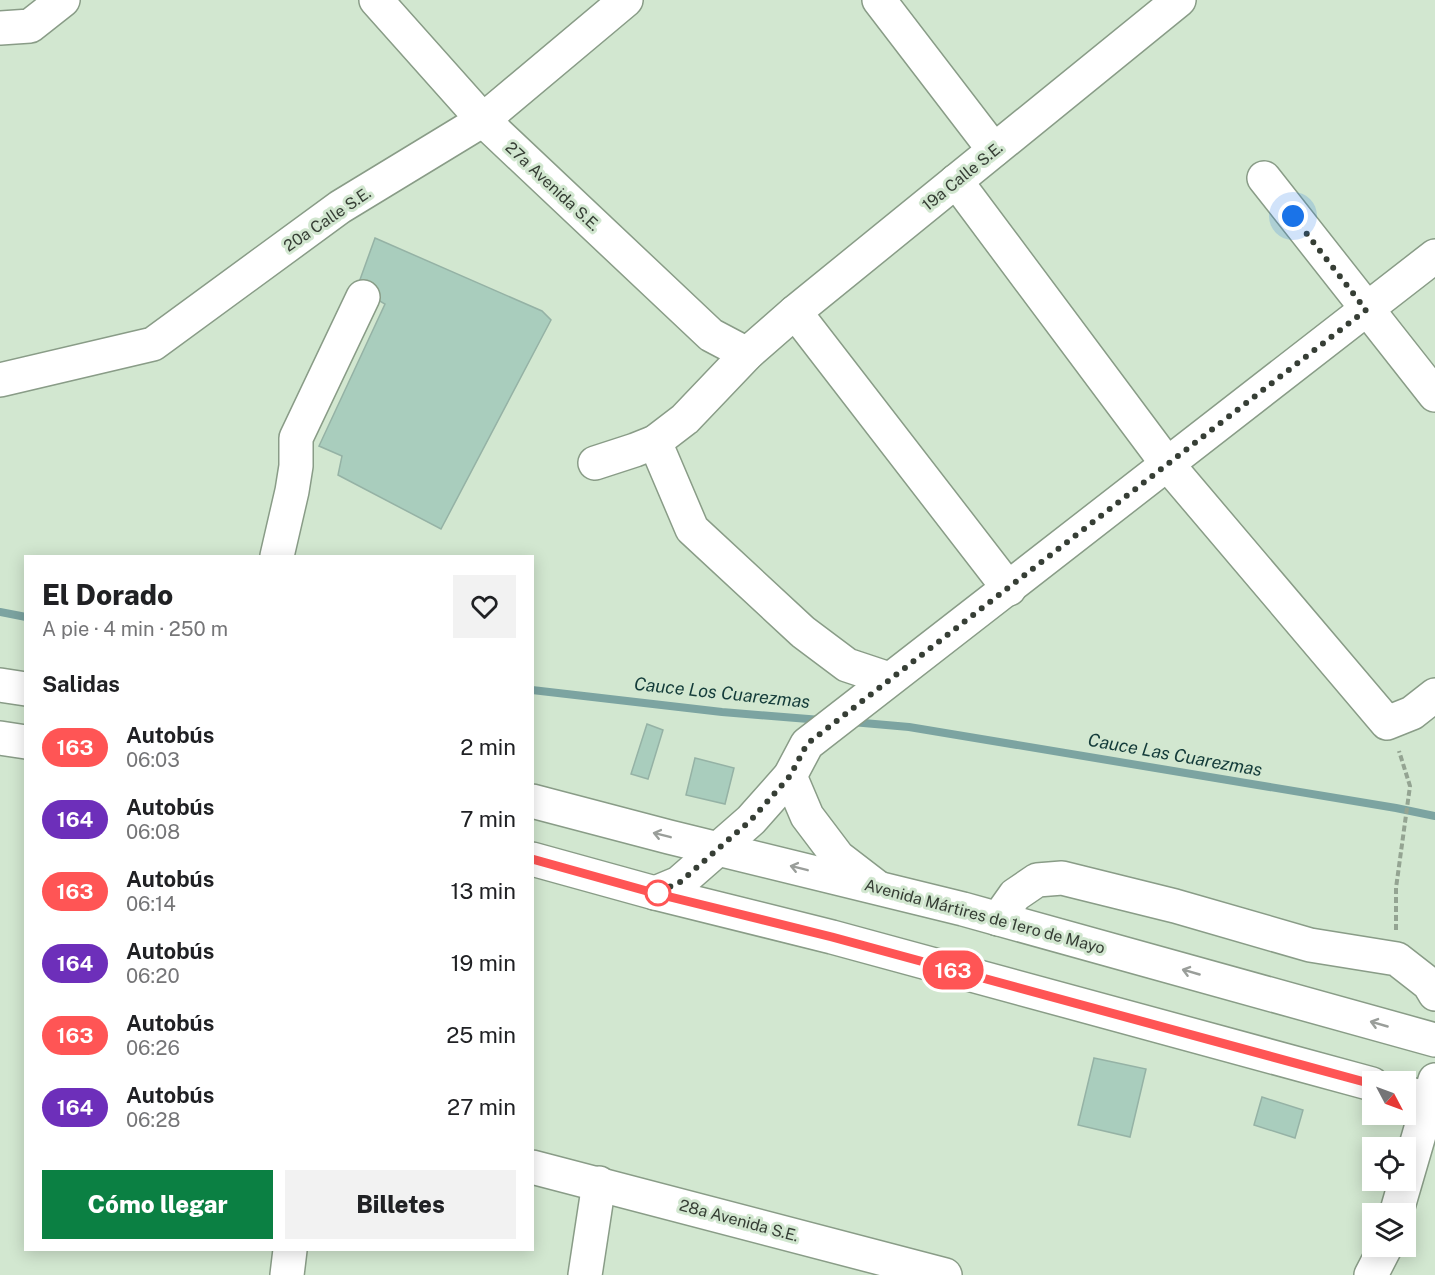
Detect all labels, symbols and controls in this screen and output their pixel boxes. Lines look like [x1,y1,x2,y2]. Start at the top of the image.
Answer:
street label: 27a Avenida S.E. [502,138,604,235]
street label: 19a Calle S.E. [918,138,1006,215]
street label: 20a Calle S.E. [280,183,374,256]
your location [1278,201,1308,231]
button: heart [453,575,516,638]
text: El Dorado [42,578,173,611]
text: A pie · 4 min · 250 m [42,617,228,641]
text: Salidas [42,671,120,697]
water label: Cauce Los Cuarezmas [633,673,811,712]
text: Autobús [126,722,214,748]
water label: Cauce Las Cuarezmas [1086,729,1264,780]
text: 2 min [460,734,516,760]
text: 163 [57,735,93,760]
text: 06:03 [126,748,180,772]
text: Autobús [126,794,214,820]
text: 7 min [460,806,516,832]
text: 164 [57,807,93,832]
text: 06:08 [126,820,180,844]
one-way arrow [653,828,672,840]
one-way arrow [790,861,809,873]
text: Autobús [126,866,214,892]
street label: Avenida Mártires de 1ero de Mayo [863,875,1107,958]
text: 13 min [451,878,516,904]
text: 163 [57,879,93,904]
unlabelled marker [645,880,671,906]
text: 06:14 [126,892,176,916]
text: Autobús [126,938,214,964]
text: 19 min [451,950,516,976]
line badge: 163 [918,950,988,990]
text: 164 [57,951,93,976]
text: 163 [935,958,971,983]
text: 06:20 [126,964,180,988]
one-way arrow [1182,966,1201,977]
text: Autobús [126,1010,214,1036]
one-way arrow [1370,1018,1389,1030]
text: 25 min [446,1022,516,1048]
text: 163 [57,1023,93,1048]
text: 06:26 [126,1036,180,1060]
north arrow [1362,1071,1416,1125]
map controls [1362,1071,1416,1257]
text: Autobús [126,1082,214,1108]
text: 27 min [447,1094,516,1120]
text: 164 [57,1095,93,1120]
text: 06:28 [126,1108,180,1132]
button: locate [1362,1137,1416,1191]
button: Cómo llegar [42,1170,273,1239]
button: Billetes [285,1170,516,1239]
street label: 28a Avenida S.E. [677,1195,801,1246]
button: layers [1362,1203,1416,1257]

